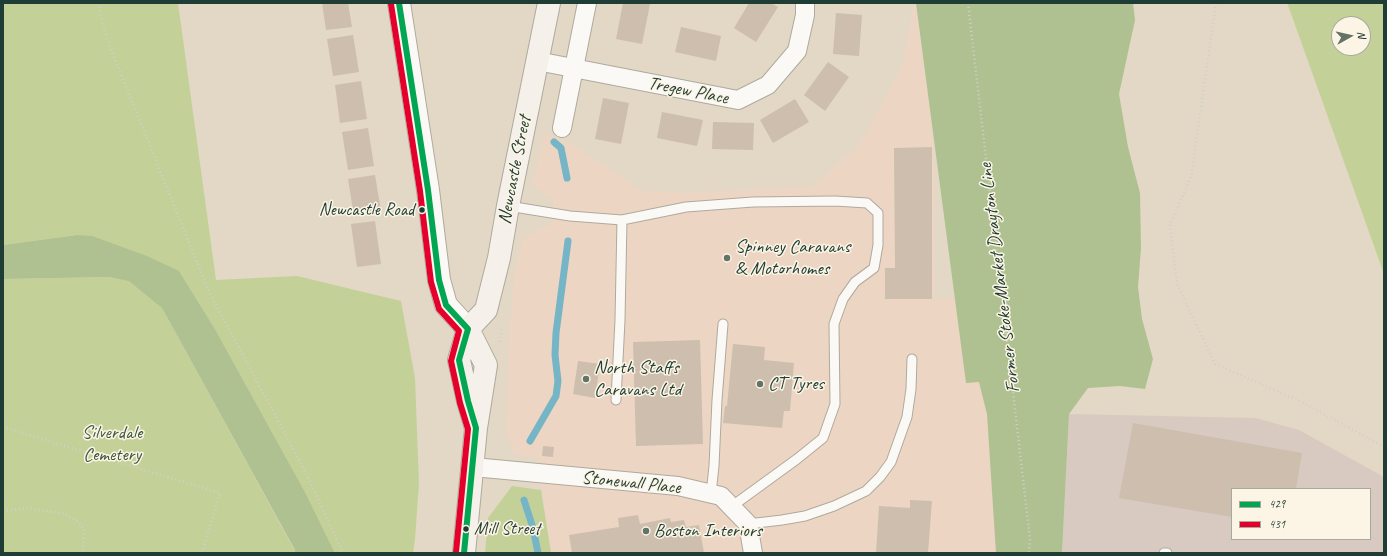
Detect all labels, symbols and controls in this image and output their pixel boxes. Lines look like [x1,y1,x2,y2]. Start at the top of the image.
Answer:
north arrow [1331,16,1371,56]
text: N [1354,30,1369,39]
street label: Tregew Place [646,72,730,110]
street label: Newcastle Street [493,114,537,226]
street label: Former Stoke-Market Drayton Line [975,162,1025,394]
place label: Newcastle Road [319,199,414,221]
marker: Newcastle Road [417,205,427,215]
place label: Spinney Caravans & Motorhomes [735,236,850,280]
marker: Spinney Caravans & Motorhomes [722,253,732,263]
place label: North Staffs Caravans Ltd [594,357,681,401]
place label: CT Tyres [768,373,824,395]
marker: North Staffs Caravans Ltd [581,374,591,384]
marker: CT Tyres [755,379,765,389]
park label: Silverdale Cemetery [82,422,142,466]
street label: Stonewall Place [580,466,682,500]
legend [1231,488,1371,540]
text: 429 [1269,496,1285,512]
text: 431 [1269,516,1285,532]
place label: Mill Street [474,518,540,540]
place label: Boston Interiors [654,520,762,542]
marker: Mill Street [461,524,471,534]
marker: Boston Interiors [641,526,651,536]

